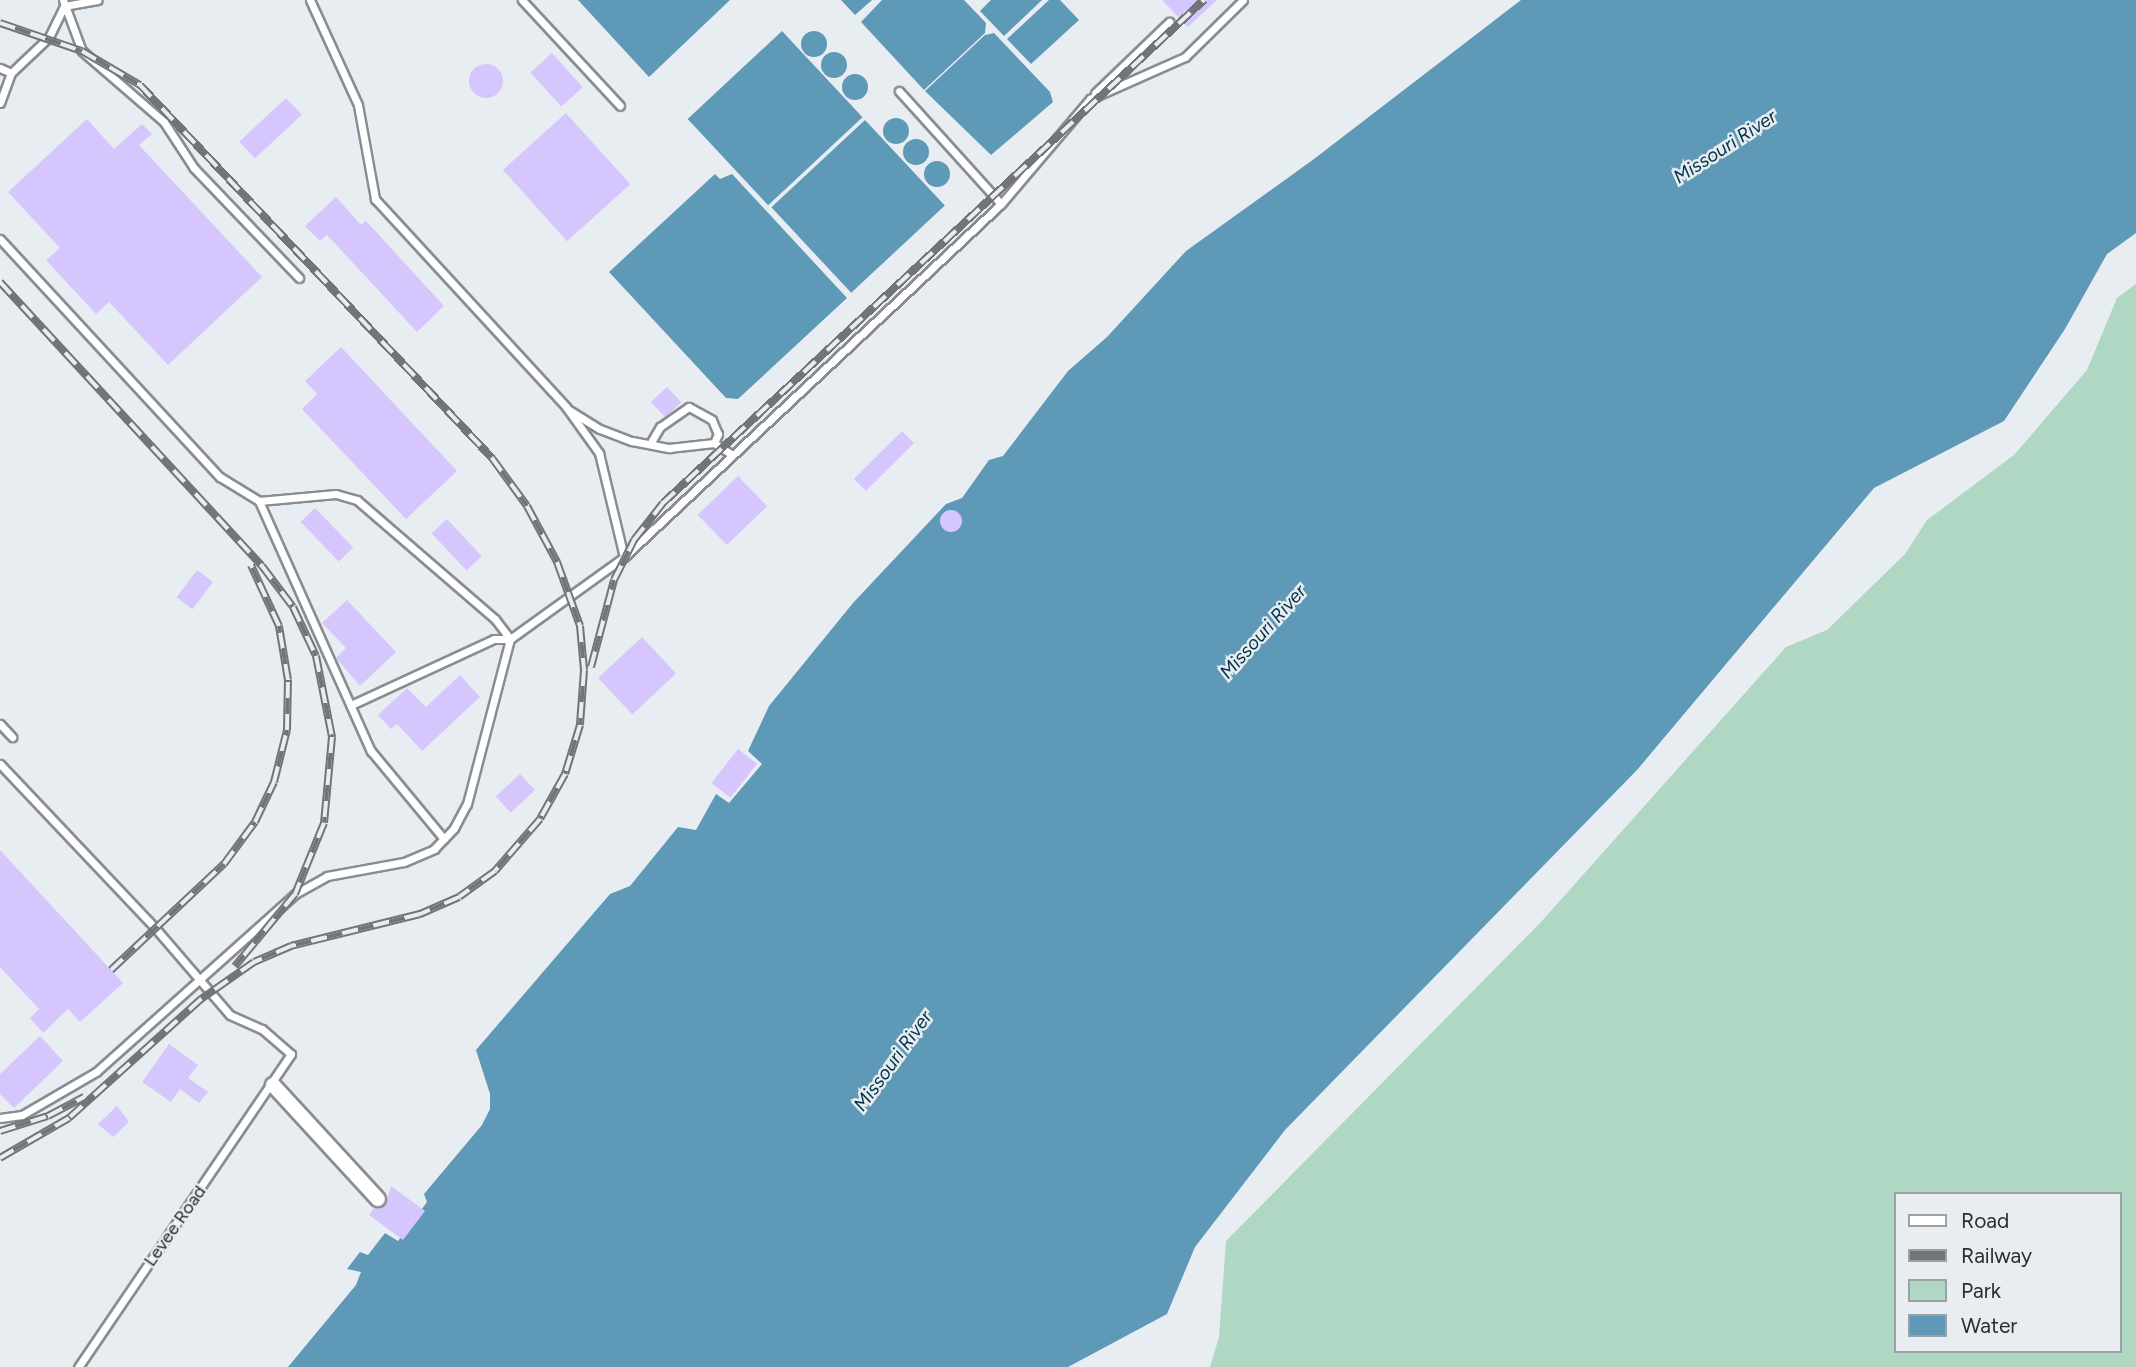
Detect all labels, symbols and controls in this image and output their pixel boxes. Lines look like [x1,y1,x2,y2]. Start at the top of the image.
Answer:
water label: Missouri River [1669,105,1781,189]
water label: Missouri River [1215,580,1311,684]
water label: Missouri River [849,1006,937,1116]
street label: Levee Road [139,1181,211,1271]
legend [1895,1192,2122,1353]
text: Road [1961,1208,2009,1233]
text: Railway [1961,1243,2032,1268]
text: Park [1961,1278,2001,1303]
text: Water [1961,1313,2017,1338]

